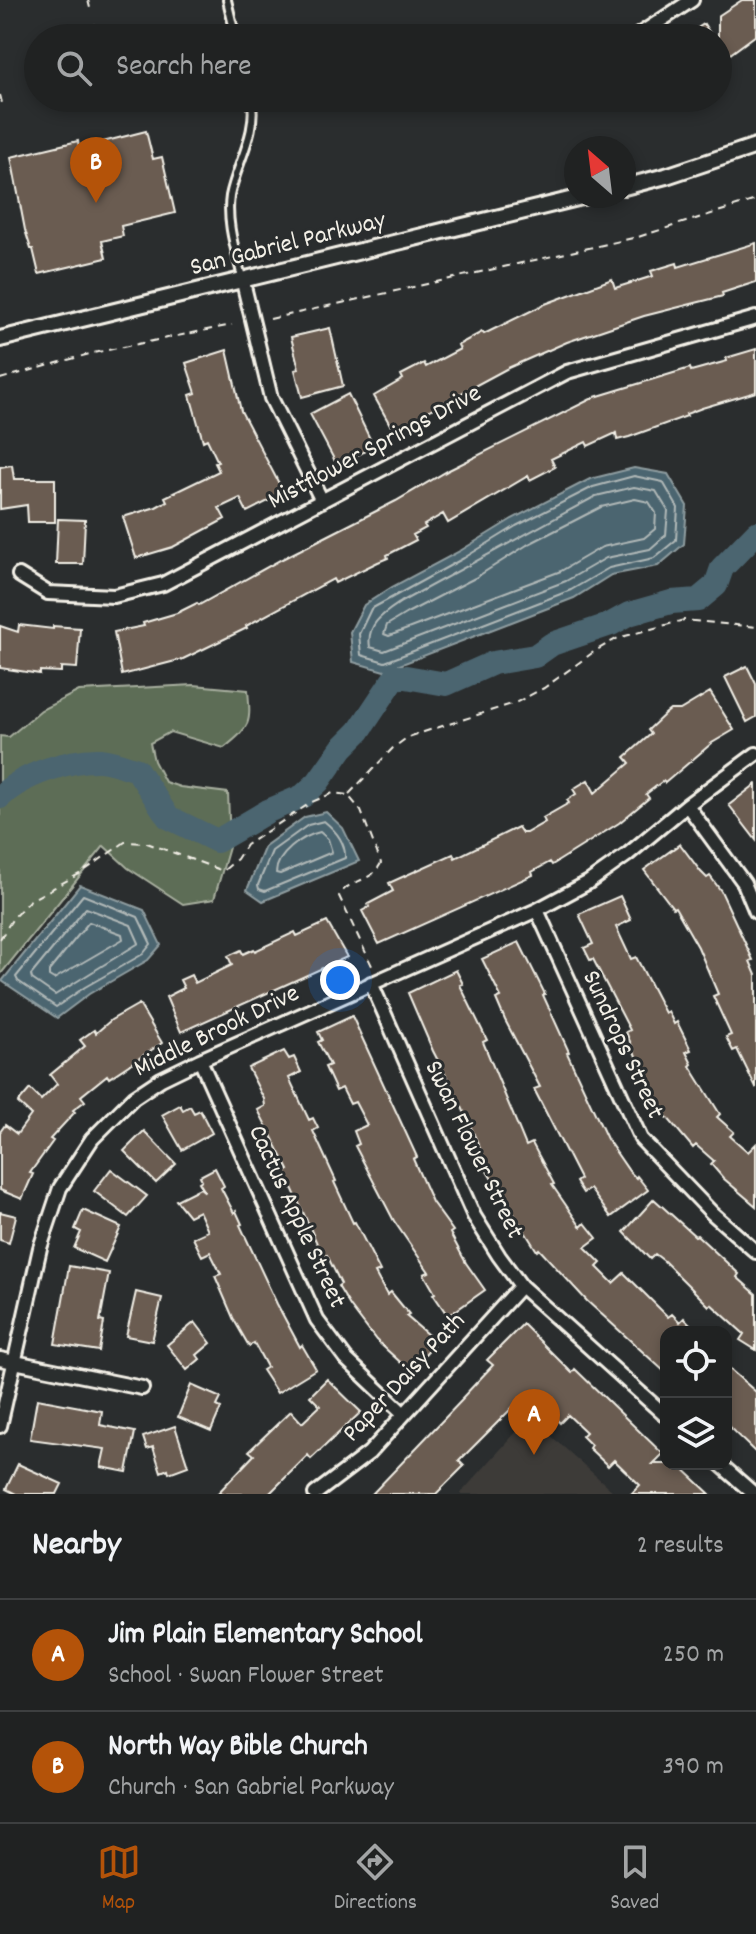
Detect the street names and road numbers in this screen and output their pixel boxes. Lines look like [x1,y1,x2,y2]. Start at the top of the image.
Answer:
street label: San Gabriel Parkway [187,203,390,287]
street label: Mistflower Springs Drive [262,376,488,520]
street label: Sundrops Street [571,965,673,1126]
street label: Middle Brook Drive [128,976,306,1088]
street label: Swan Flower Street [414,1054,532,1246]
street label: Cactus Apple Street [237,1119,355,1315]
street label: Paper Daisy Path [335,1305,475,1451]

